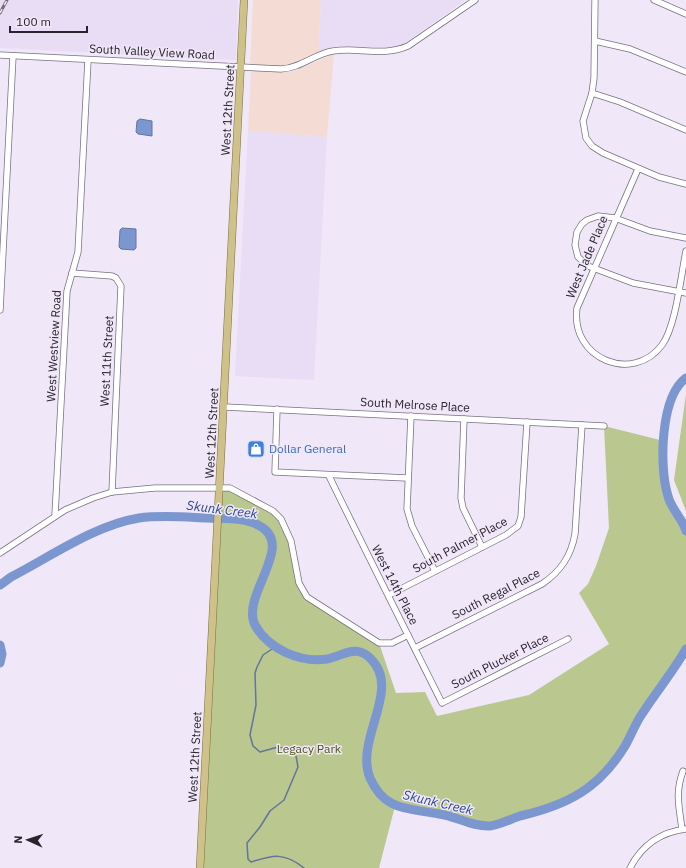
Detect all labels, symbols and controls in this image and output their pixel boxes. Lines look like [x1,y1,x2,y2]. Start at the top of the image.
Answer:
scale bar [10,8,87,34]
text: 100 m [16,14,51,29]
street label: South Valley View Road [89,41,215,62]
street label: West 12th Street [218,64,237,156]
street label: West Jade Place [562,213,611,300]
street label: West Westview Road [43,290,64,402]
street label: West 11th Street [97,315,116,407]
street label: West 12th Street [202,387,221,479]
street label: South Melrose Place [360,394,471,415]
shop icon: Dollar General [246,439,266,459]
place label: Dollar General [269,441,346,456]
water label: Skunk Creek [186,497,259,522]
street label: South Palmer Place [410,513,510,576]
street label: West 14th Place [369,542,422,628]
street label: South Regal Place [449,565,543,622]
street label: South Plucker Place [449,629,551,692]
street label: West 12th Street [185,711,204,803]
park label: Legacy Park [277,741,342,756]
water label: Skunk Creek [401,786,475,819]
north arrow [8,820,48,860]
text: N [11,835,25,844]

